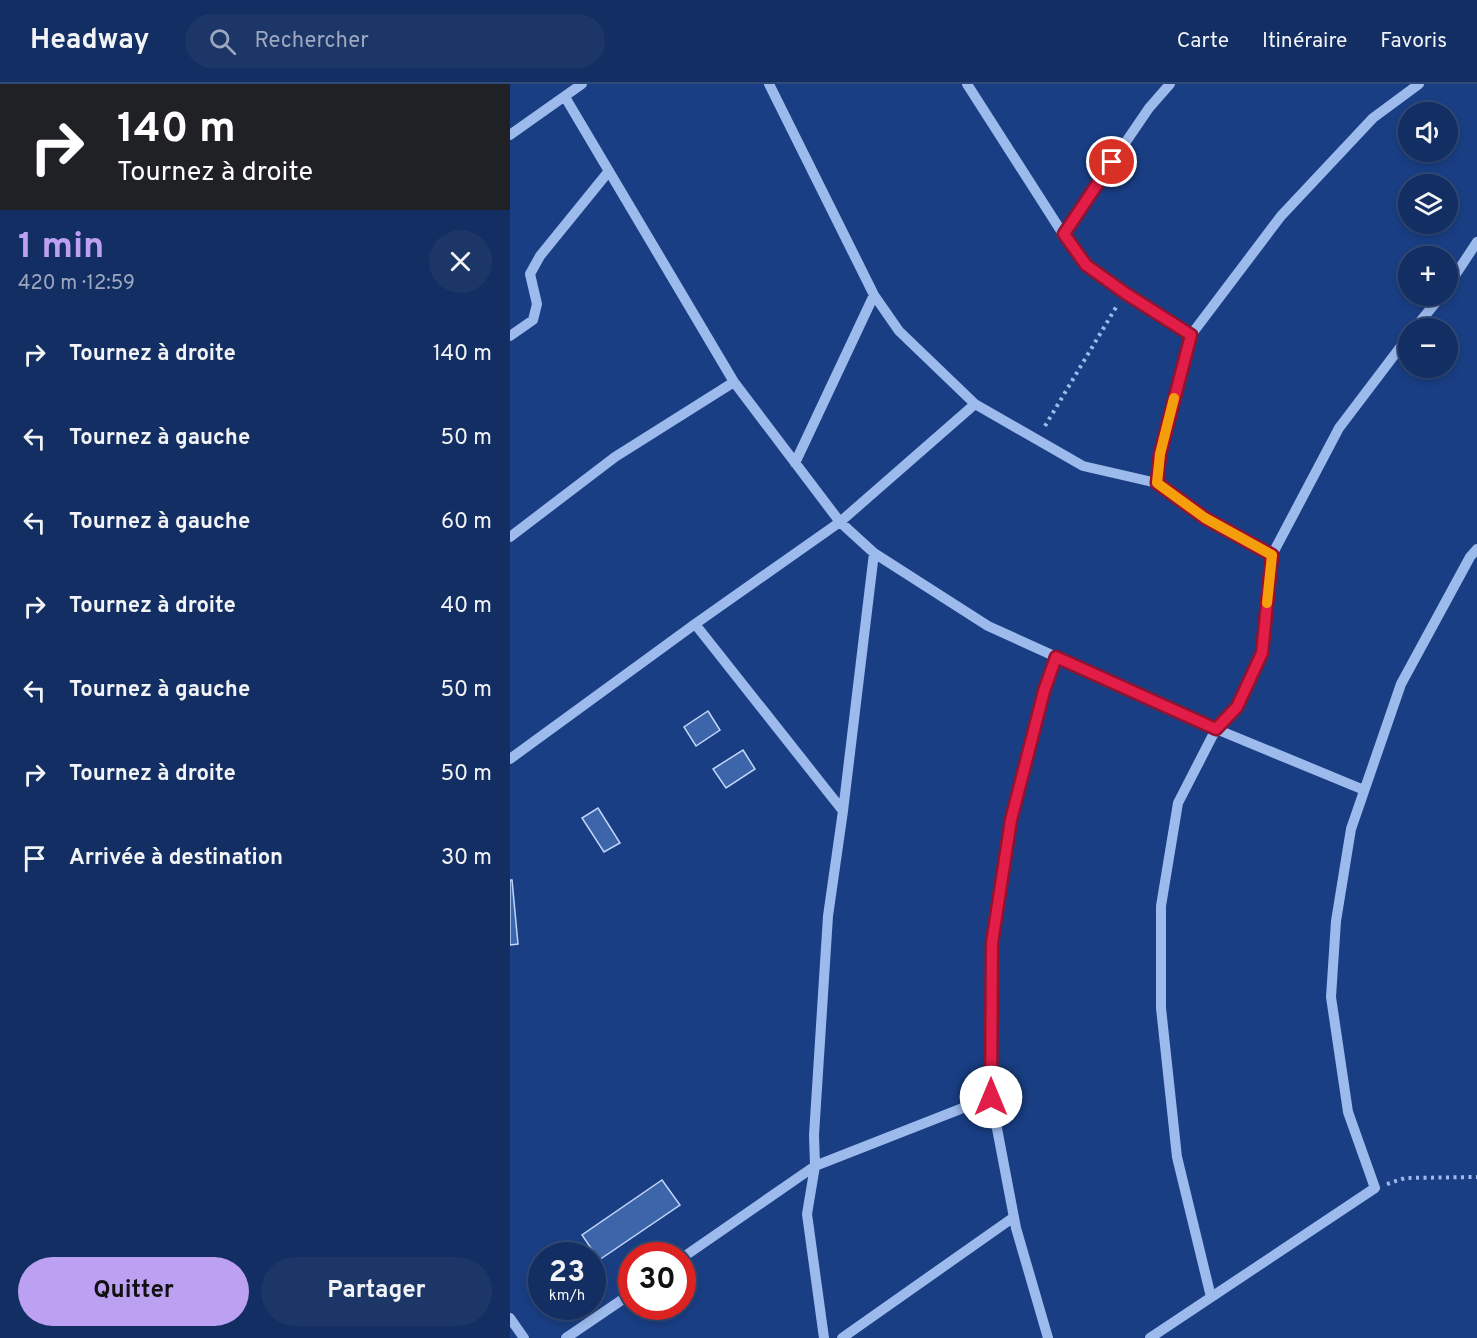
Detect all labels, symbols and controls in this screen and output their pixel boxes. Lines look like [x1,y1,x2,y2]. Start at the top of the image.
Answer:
search box [185,14,605,68]
text: Headway [30,23,149,59]
icon: search [206,25,239,58]
text: Rechercher [254,28,369,55]
text: Carte [1177,28,1229,55]
text: Itinéraire [1262,28,1347,55]
text: Favoris [1380,28,1447,55]
map controls [1398,102,1458,378]
button: sound [1398,102,1458,162]
text: 140 m [117,104,236,157]
icon: right [18,108,96,186]
pin [1086,136,1137,187]
icon: arrive [1095,145,1128,178]
text: Tournez à droite [117,156,313,190]
button: layers [1398,174,1458,234]
text: 1 min [18,225,104,271]
button: close [429,230,492,293]
button: + [1398,246,1458,306]
text: 420 m · 12:59 [18,271,135,297]
button: − [1398,318,1458,378]
icon: right [18,338,51,371]
text: Tournez à droite [69,341,236,368]
text: 140 m [433,341,492,368]
icon: left [18,422,51,455]
text: Tournez à gauche [69,425,250,452]
text: 50 m [440,425,492,452]
icon: left [18,506,51,539]
text: Tournez à gauche [69,509,250,536]
text: 60 m [441,509,492,536]
icon: right [18,590,51,623]
text: Tournez à droite [69,593,236,620]
text: 40 m [440,593,492,620]
icon: left [18,674,51,707]
text: Tournez à gauche [69,677,250,704]
text: 50 m [440,677,492,704]
icon: right [18,758,51,791]
text: Tournez à droite [69,761,236,788]
text: 50 m [440,761,492,788]
icon: arrive [18,842,51,875]
text: Arrivée à destination [69,845,283,872]
text: 30 m [441,845,492,872]
position arrow [959,1065,1023,1129]
speed limit sign: 30 [618,1242,696,1320]
text: 23 [549,1255,585,1292]
button: Quitter [18,1257,249,1326]
button: Partager [261,1257,492,1326]
text: km/h [549,1287,585,1306]

